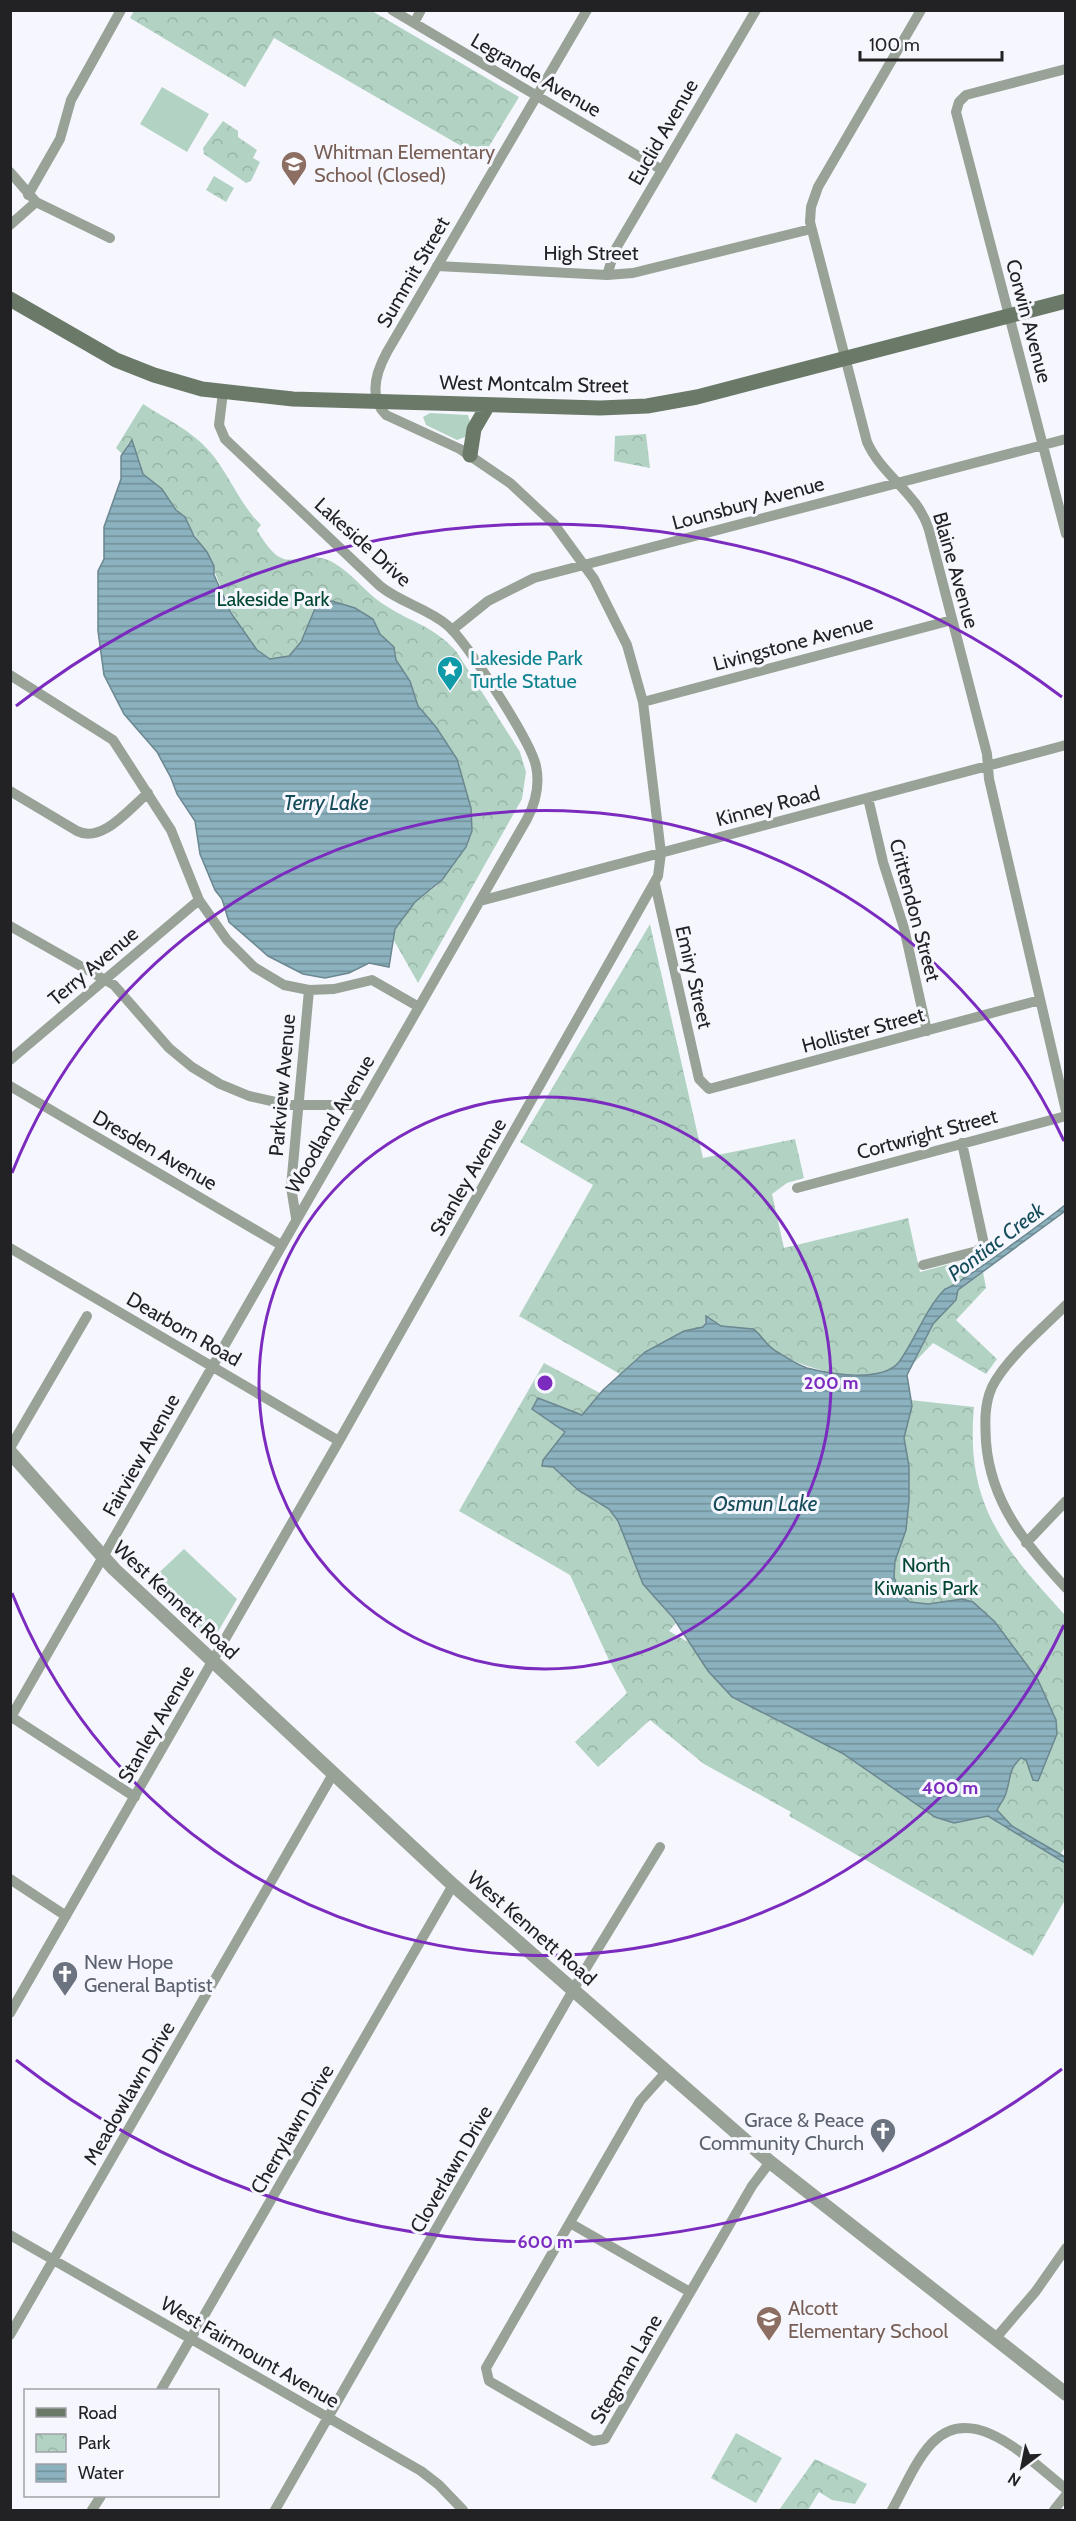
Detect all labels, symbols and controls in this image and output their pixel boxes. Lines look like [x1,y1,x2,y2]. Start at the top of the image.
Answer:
scale bar [860,24,1002,62]
street label: Legrande Avenue [467,28,605,122]
text: 100 m [869,34,920,56]
street label: Euclid Avenue [623,75,703,189]
place label: Whitman Elementary School (Closed) [314,140,495,187]
school or university icon: Whitman Elementary School (Closed) [279,149,309,187]
street label: Summit Street [372,212,455,332]
street label: High Street [544,241,639,265]
street label: Corwin Avenue [1001,256,1057,386]
street label: West Montcalm Street [439,370,629,398]
street label: Lounsbury Avenue [669,471,827,535]
street label: Lakeside Drive [310,492,416,592]
street label: Blaine Avenue [928,509,984,631]
park label: Lakeside Park [217,587,329,611]
street label: Livingstone Avenue [710,610,876,676]
place label: Lakeside Park Turtle Statue [470,646,583,693]
place icon: Lakeside Park Turtle Statue [435,654,465,692]
street label: Kinney Road [713,781,823,831]
water label: Terry Lake [283,790,369,815]
street label: Crittendon Street [884,836,946,984]
street label: Terry Avenue [43,921,143,1011]
street label: Emiry Street [670,923,718,1031]
street label: Hollister Street [799,1002,927,1058]
street label: Parkview Avenue [264,1013,300,1157]
street label: Woodland Avenue [281,1051,379,1197]
street label: Cortwright Street [854,1104,1000,1164]
street label: Dresden Avenue [89,1105,221,1195]
street label: Stanley Avenue [425,1114,511,1240]
water label: Pontiac Creek [943,1197,1050,1286]
street label: Dearborn Road [123,1287,245,1371]
text: 200 m [804,1372,858,1394]
centre of rings [535,1373,555,1393]
street label: Fairview Avenue [97,1390,185,1520]
water label: Osmun Lake [713,1491,818,1516]
street label: West Kennett Road [108,1536,244,1664]
park label: North Kiwanis Park [874,1553,978,1600]
street label: Stanley Avenue [113,1661,199,1787]
text: 400 m [922,1777,978,1799]
street label: West Kennett Road [463,1866,601,1990]
place label: New Hope General Baptist [84,1950,213,1997]
church icon: New Hope General Baptist [50,1959,80,1997]
street label: Meadowlawn Drive [78,2017,180,2169]
street label: Cherrylawn Drive [245,2060,339,2198]
street label: Cloverlawn Drive [405,2101,497,2237]
place label: Grace & Peace Community Church [699,2108,864,2155]
church icon: Grace & Peace Community Church [868,2116,898,2154]
text: 600 m [517,2231,573,2253]
street label: West Fairmount Avenue [156,2291,344,2413]
place label: Alcott Elementary School [788,2296,949,2343]
school or university icon: Alcott Elementary School [754,2304,784,2342]
street label: Stegman Lane [585,2310,667,2428]
legend [24,2389,219,2497]
text: Road [78,2402,117,2424]
text: Park [78,2432,111,2454]
north arrow [992,2437,1052,2497]
text: Water [78,2462,124,2484]
text: N [1004,2468,1024,2490]

